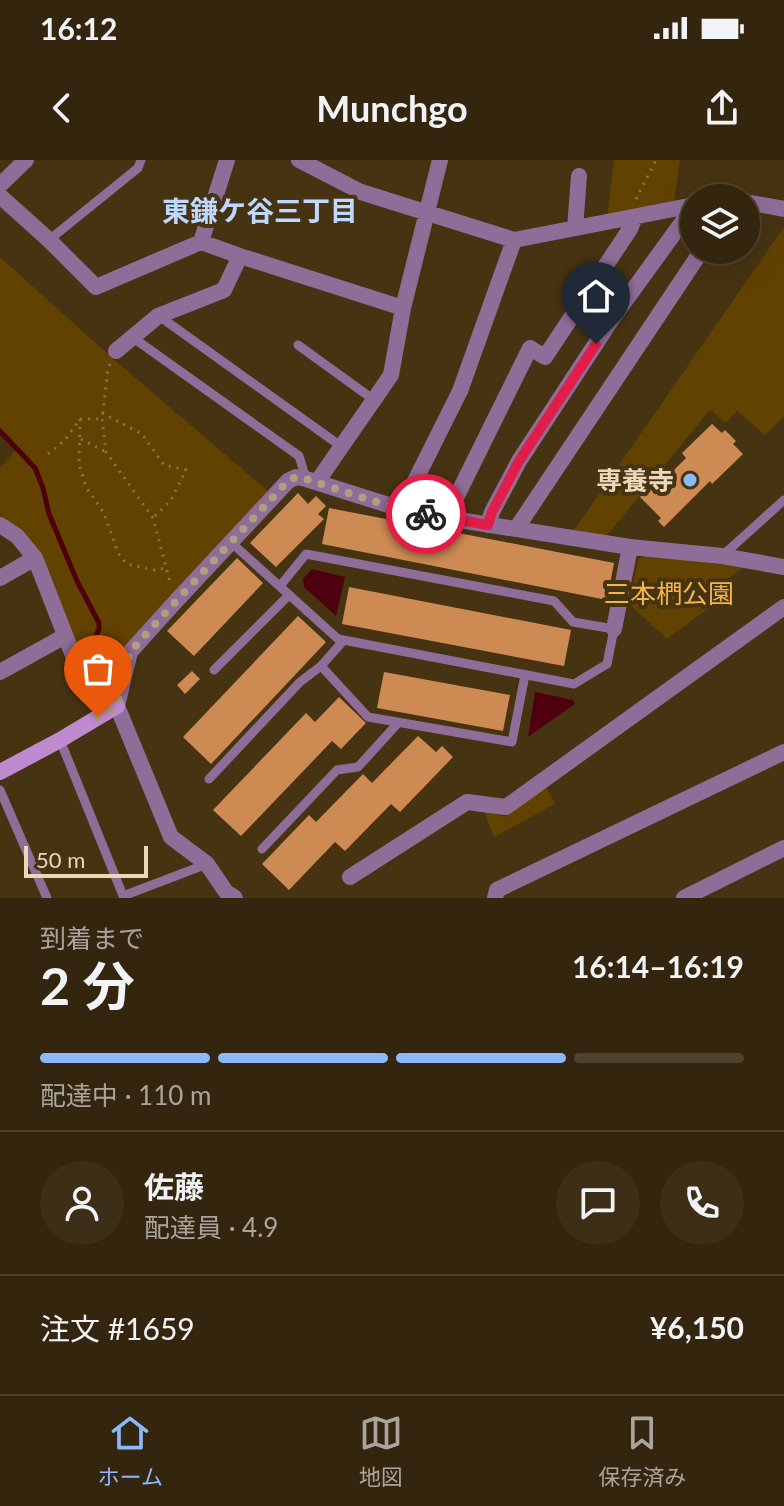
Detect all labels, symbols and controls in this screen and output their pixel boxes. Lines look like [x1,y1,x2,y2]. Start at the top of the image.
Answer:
text: 16:12 [40,10,117,46]
icon: back [40,86,84,130]
text: Munchgo [316,86,468,130]
icon: share [700,86,744,130]
map controls [680,184,760,264]
button: layers [680,184,760,264]
district label: 東鎌ケ谷三丁目 [162,193,358,227]
pin [562,262,630,344]
icon: home [574,274,618,318]
place label: 専養寺 [596,464,674,496]
marker: 専養寺 [681,471,699,489]
courier [386,474,466,554]
icon: bike [404,492,448,536]
park label: 三本椚公園 [604,577,734,609]
pin [64,635,132,717]
icon: bag [76,647,120,691]
scale bar [24,842,148,878]
text: 50 m [36,846,85,873]
text: 到着まで [40,922,144,954]
text: 16:14–16:19 [572,948,744,984]
text: 2 分 [40,954,135,1016]
text: 配達中 · 110 m [40,1079,211,1111]
button: person [40,1161,124,1245]
button: chat [556,1161,640,1245]
button: phone [660,1161,744,1245]
text: 佐藤 [144,1168,204,1204]
text: 配達員 · 4.9 [144,1211,278,1243]
text: ¥6,150 [650,1309,744,1345]
text: 注文 #1659 [40,1310,195,1346]
tab: ホーム [98,1411,163,1491]
tab: 地図 [359,1411,403,1491]
tab: 保存済み [598,1411,686,1491]

